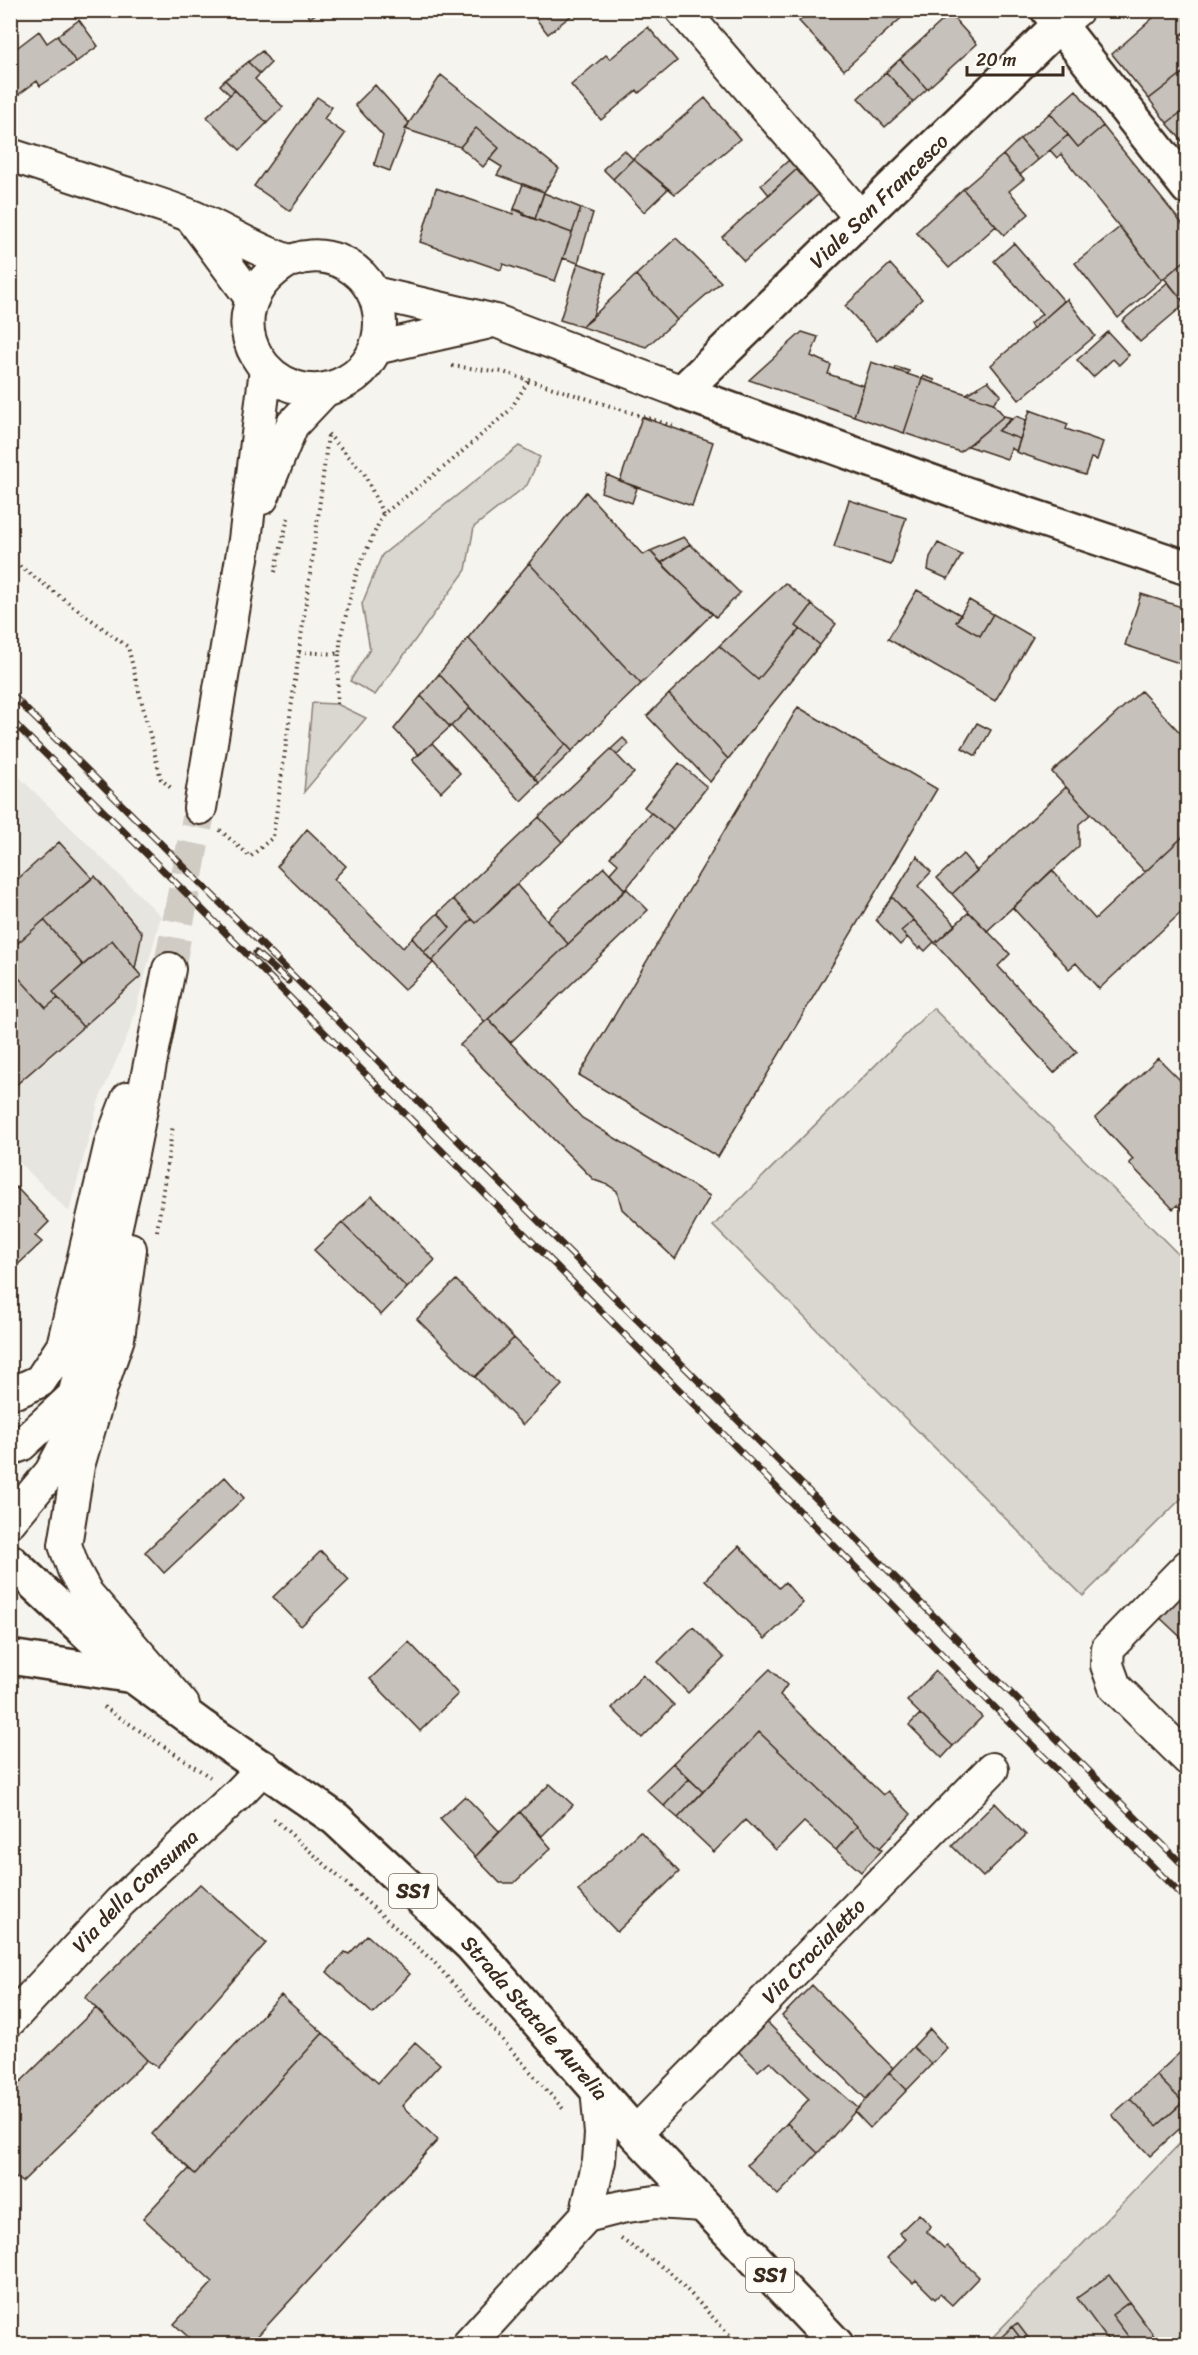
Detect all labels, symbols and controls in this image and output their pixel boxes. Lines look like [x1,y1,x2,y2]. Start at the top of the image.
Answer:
scale bar [967,39,1063,77]
text: 20 m [976,44,1016,76]
street label: Viale San Francesco [800,123,958,278]
street label: Via della Consuma [62,1819,208,1962]
road number: SS1 [389,1874,437,1908]
street label: Via Crocialetto [752,1888,875,2013]
street label: Strada Statale Aurelia [452,1925,618,2110]
road number: SS1 [746,2258,794,2292]

